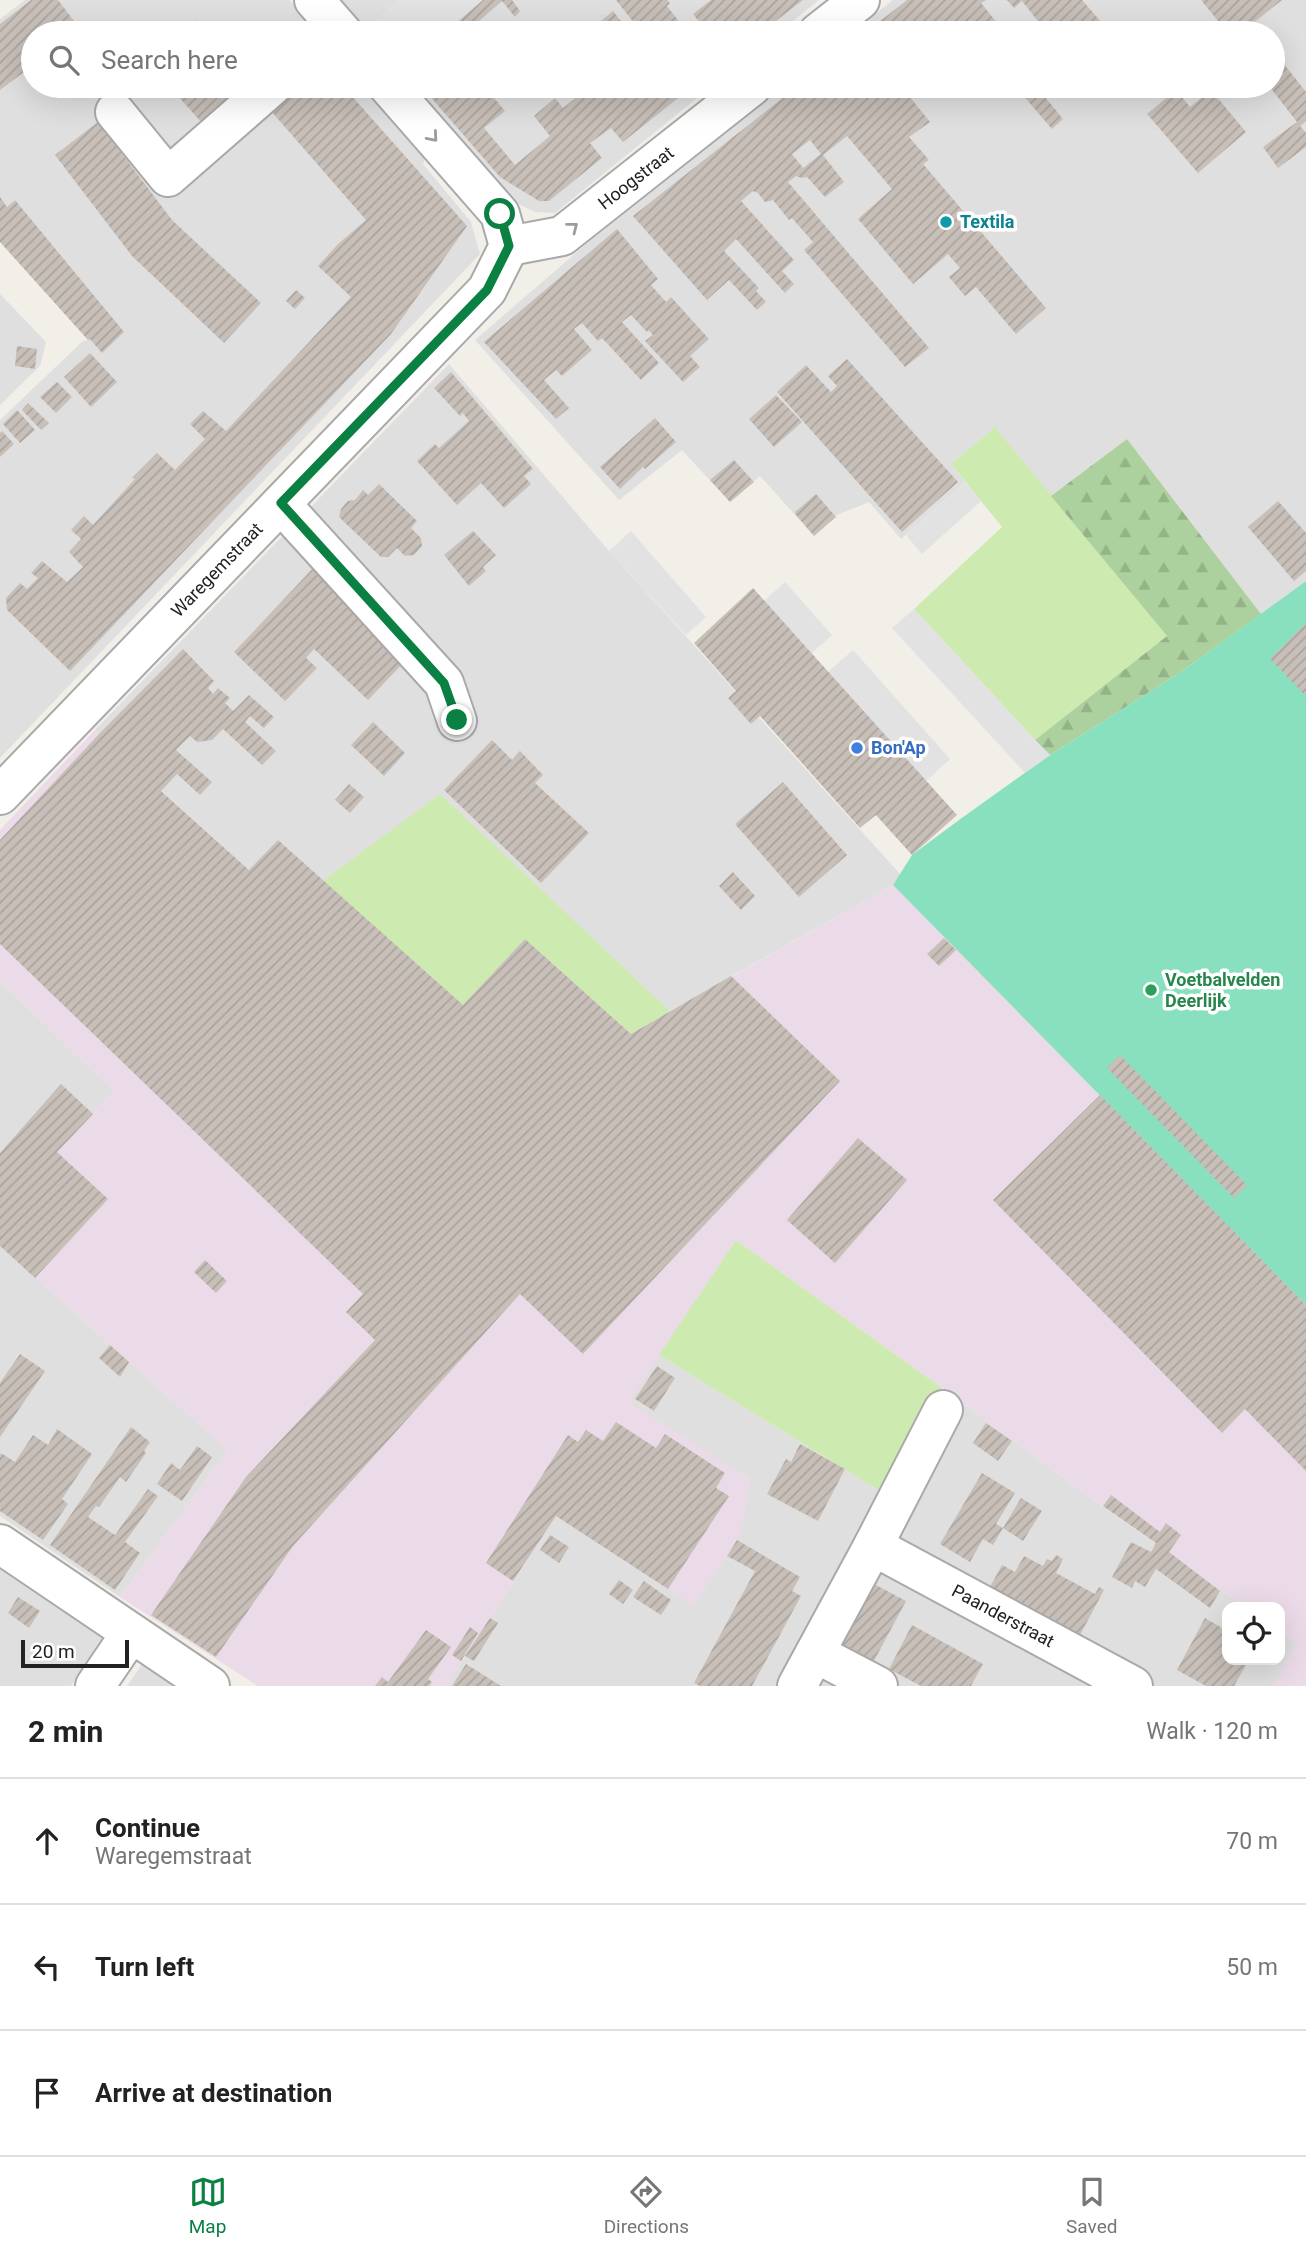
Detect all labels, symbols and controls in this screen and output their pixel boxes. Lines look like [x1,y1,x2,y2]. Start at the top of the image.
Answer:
search box [21,21,1285,98]
icon: search [45,41,83,79]
text: Search here [101,45,238,75]
one-way arrow [425,129,437,142]
street label: Hoogstraat [594,142,678,214]
route start [484,198,515,229]
place label: Textila [960,211,1015,232]
marker: Textila [938,214,954,230]
one-way arrow [565,223,578,235]
street label: Waregemstraat [166,518,267,621]
route end [441,704,472,735]
place label: Bon'Ap [871,737,926,758]
marker: Bon'Ap [849,740,865,756]
place label: Voetbalvelden Deerlijk [1165,969,1280,1011]
marker: Voetbalvelden Deerlijk [1143,982,1159,998]
street label: Paanderstraat [948,1580,1058,1651]
map controls [1222,1602,1285,1665]
button: locate [1222,1602,1285,1665]
scale bar [21,1637,130,1669]
text: 20 m [32,1640,75,1663]
text: 2 min [28,1714,103,1749]
text: Walk · 120 m [1146,1718,1278,1745]
text: Continue [95,1813,200,1843]
icon: ahead [28,1822,66,1860]
text: 70 m [1226,1828,1278,1855]
text: Waregemstraat [95,1843,252,1870]
icon: left [28,1948,66,1986]
text: Turn left [95,1952,194,1982]
text: 50 m [1226,1954,1278,1981]
icon: arrive [28,2074,66,2112]
text: Arrive at destination [95,2078,332,2108]
tab: Map [189,2173,227,2238]
tab: Directions [604,2173,689,2238]
tab: Saved [1066,2173,1117,2238]

